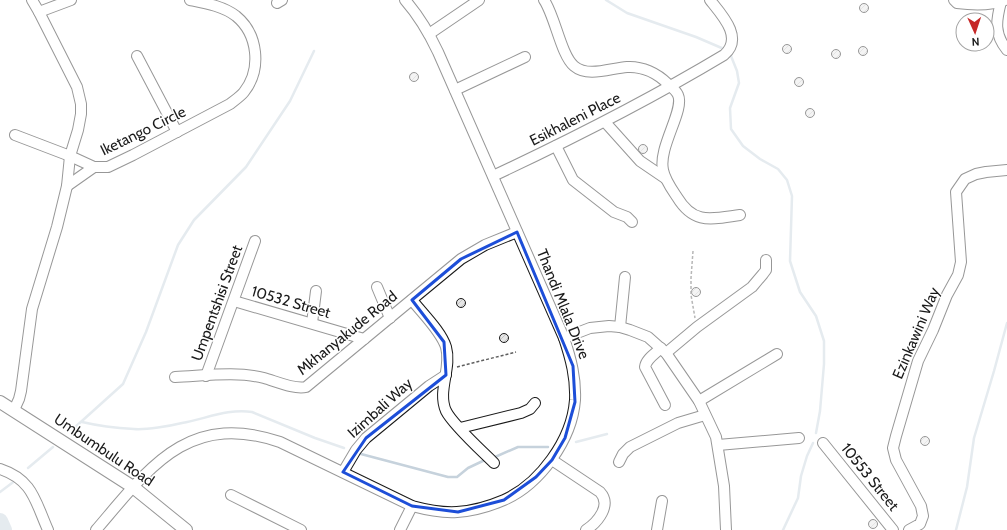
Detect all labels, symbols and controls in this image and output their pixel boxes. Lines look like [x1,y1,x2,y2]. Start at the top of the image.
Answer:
north arrow [955,12,995,52]
text: N [971,35,980,49]
street label: Esikhaleni Place [527,88,624,150]
street label: Iketango Circle [97,102,189,159]
street label: Umpentshisi Street [188,243,246,363]
street label: Thandi Mlala Drive [533,246,593,362]
street label: 10532 Street [249,282,333,322]
street label: Ezinkawini Way [889,284,944,381]
street label: Mkhanyakude Road [293,287,401,379]
street label: Izimbali Way [344,374,416,442]
street label: Umbumbulu Road [51,410,157,490]
street label: 10553 Street [837,440,903,514]

